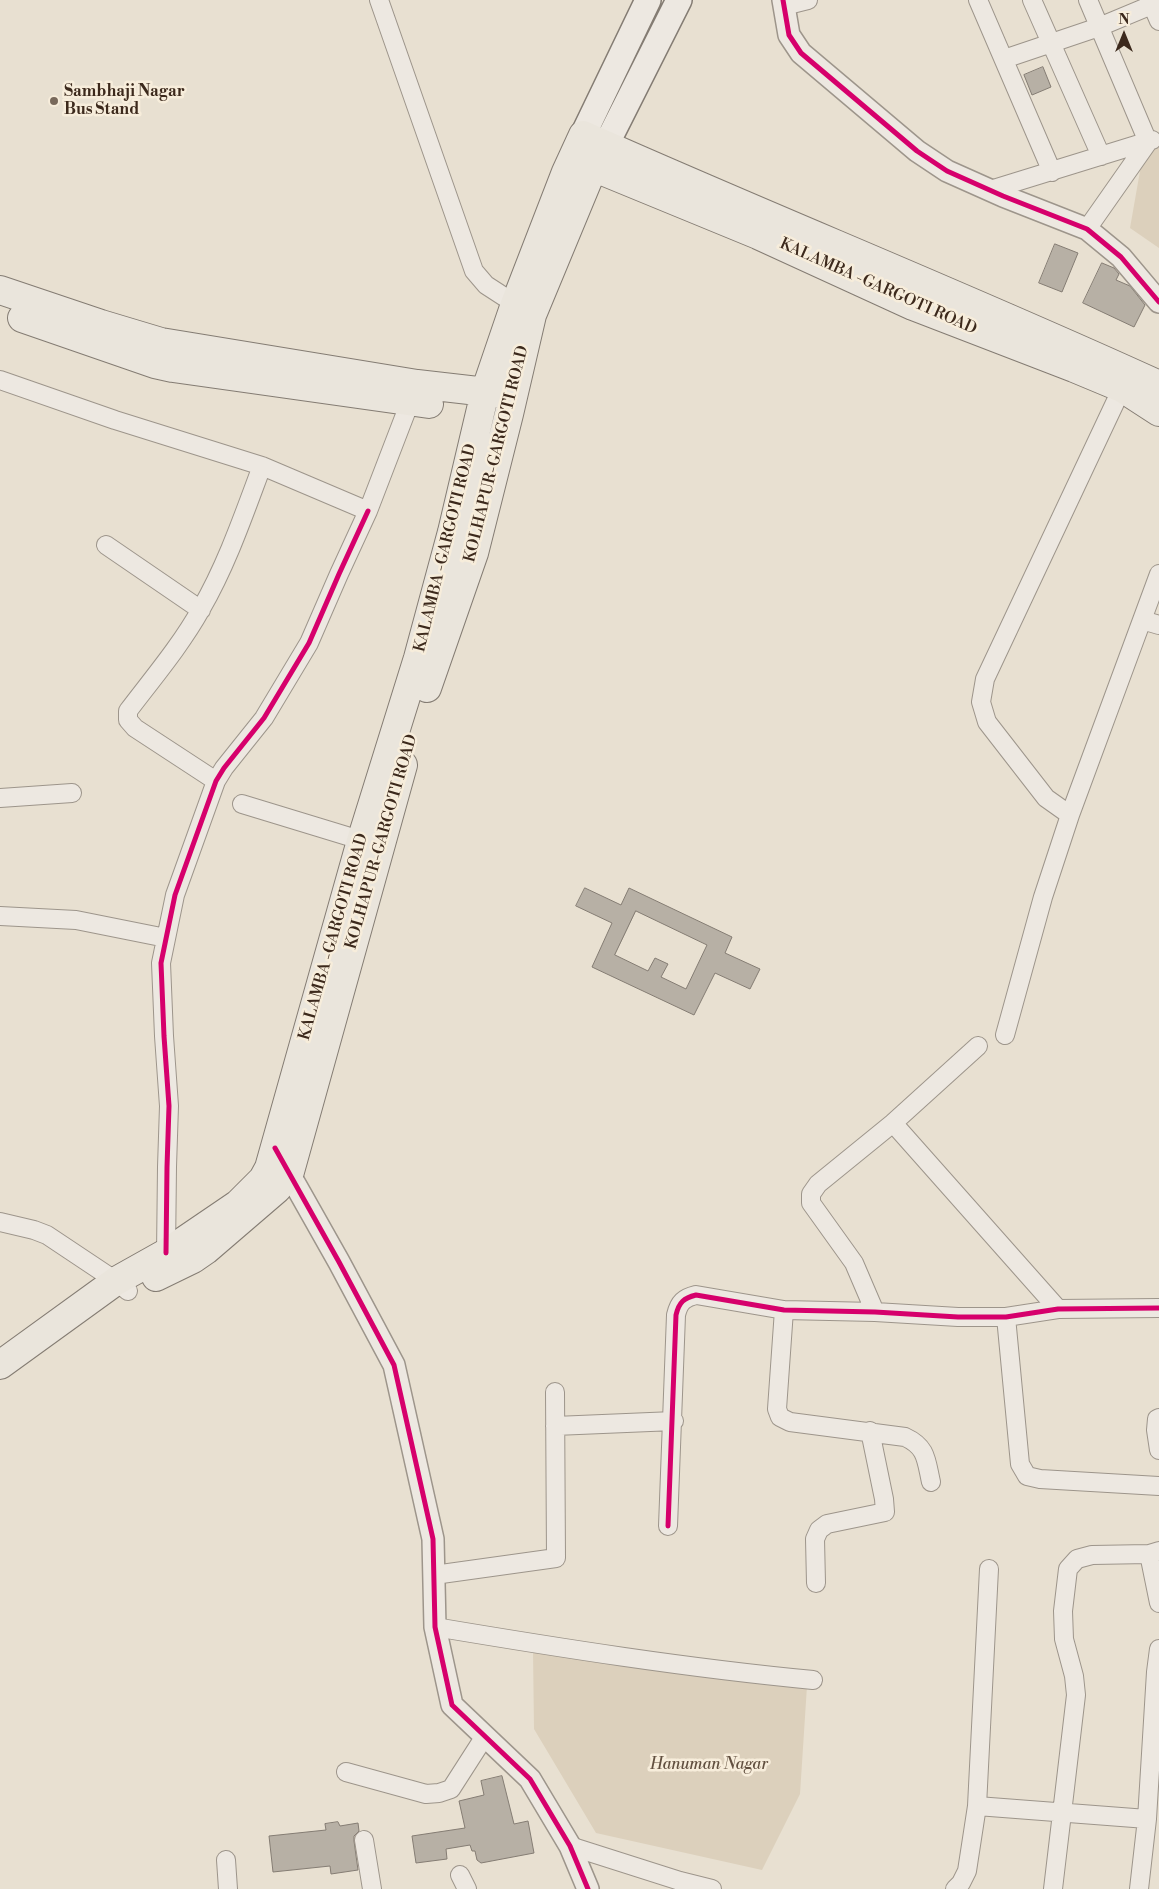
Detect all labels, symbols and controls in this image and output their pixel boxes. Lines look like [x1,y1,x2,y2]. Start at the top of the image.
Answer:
north arrow [1099,10,1149,60]
text: N [1118,11,1130,29]
place label: Sambhaji Nagar Bus Stand [64,82,185,120]
marker: Sambhaji Nagar Bus Stand [48,95,60,107]
street label: KALAMBA -GARGOTI ROAD [776,235,980,339]
street label: KOLHAPUR-GARGOTI ROAD [461,344,533,564]
street label: KALAMBA -GARGOTI ROAD [411,442,481,654]
street label: KOLHAPUR-GARGOTI ROAD [342,732,422,952]
street label: KALAMBA -GARGOTI ROAD [295,831,373,1043]
park label: Hanuman Nagar [650,1755,768,1775]

